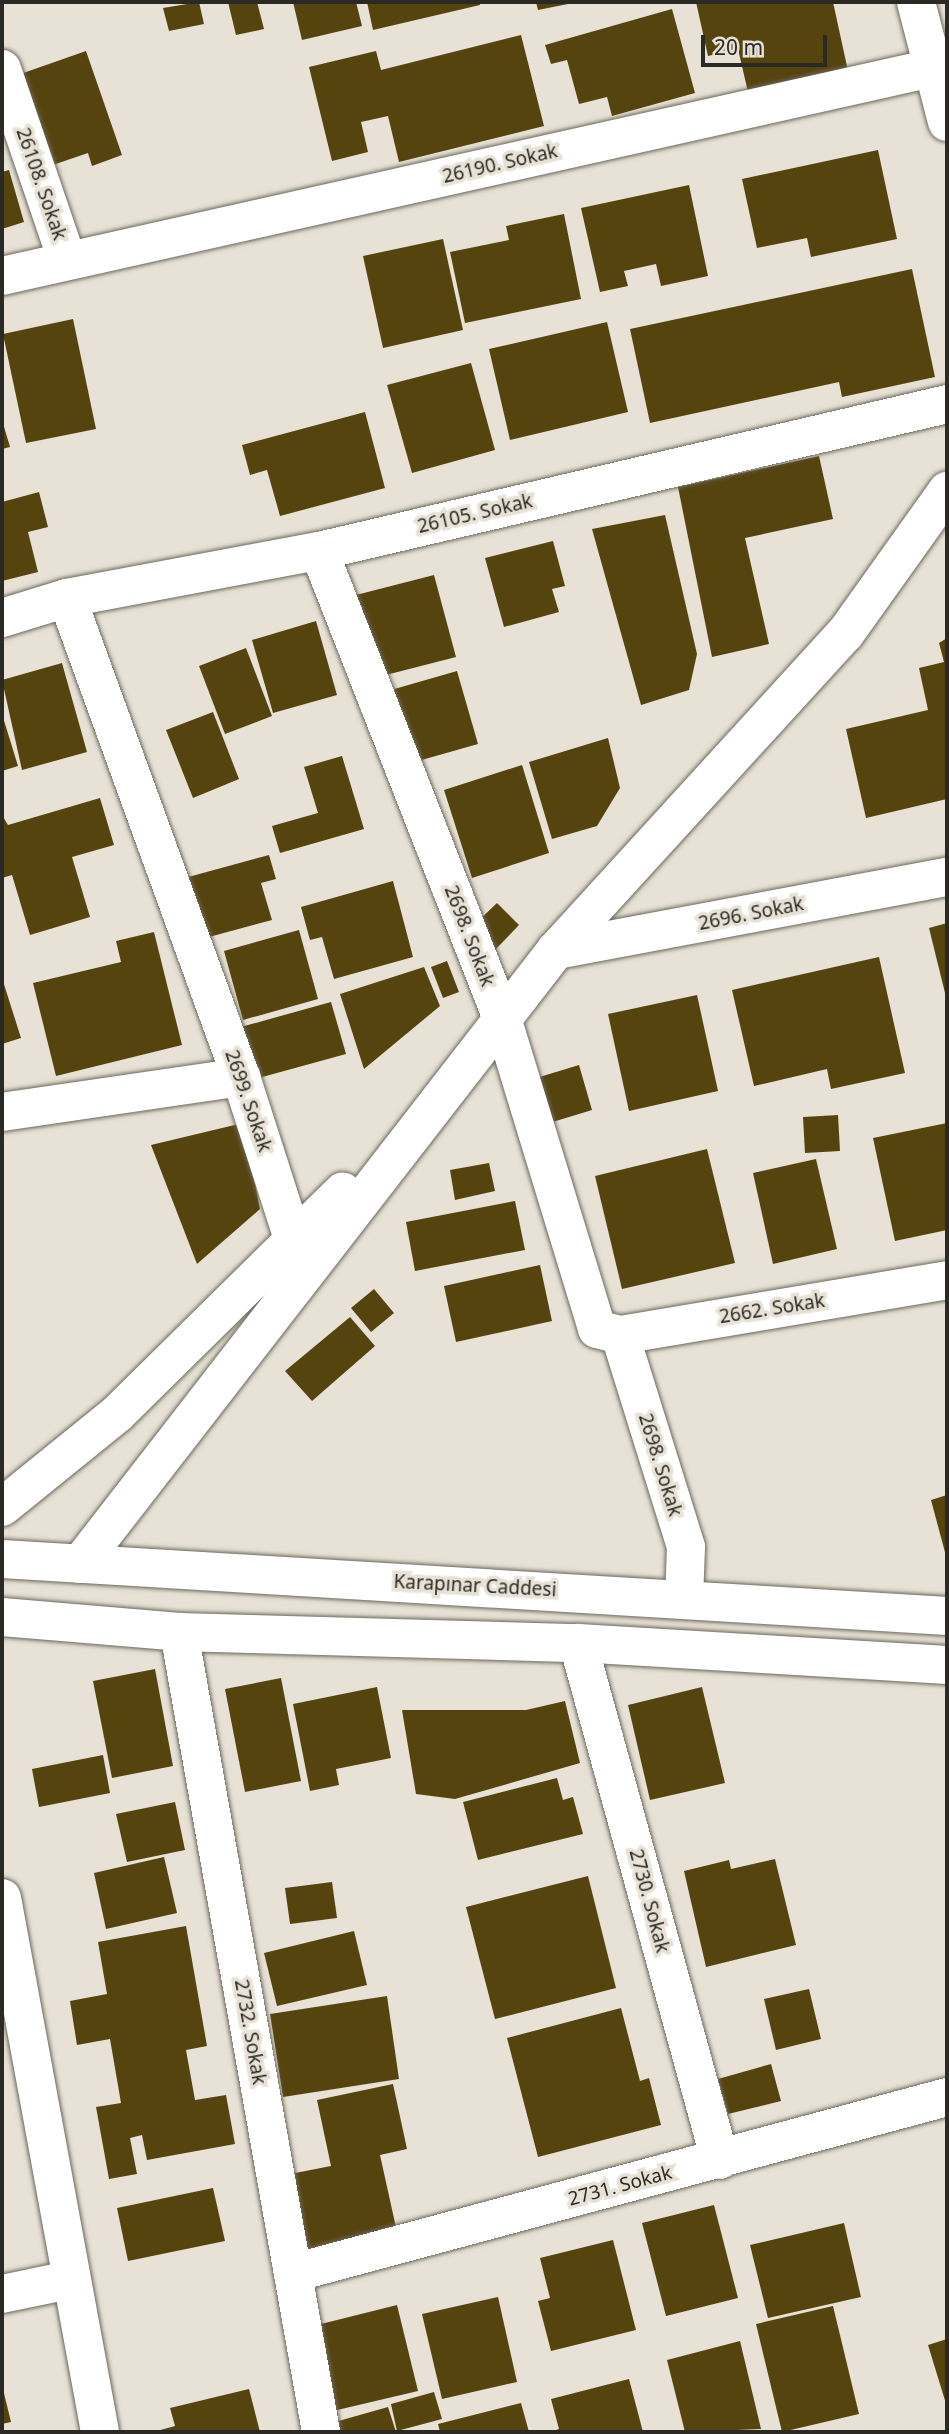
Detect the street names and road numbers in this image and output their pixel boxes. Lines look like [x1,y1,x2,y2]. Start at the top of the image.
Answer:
street label: 26108. Sokak [11,125,71,243]
street label: 26190. Sokak [440,140,560,188]
street label: 26105. Sokak [415,490,535,538]
street label: 2698. Sokak [439,882,499,990]
street label: 2696. Sokak [697,893,805,935]
street label: 2699. Sokak [220,1047,276,1155]
street label: 2662. Sokak [718,1289,826,1329]
street label: 2698. Sokak [634,1411,686,1519]
street label: Karapınar Caddesi [393,1570,557,1602]
street label: 2730. Sokak [624,1847,674,1955]
street label: 2732. Sokak [230,1978,270,2086]
street label: 2731. Sokak [566,2161,674,2211]

